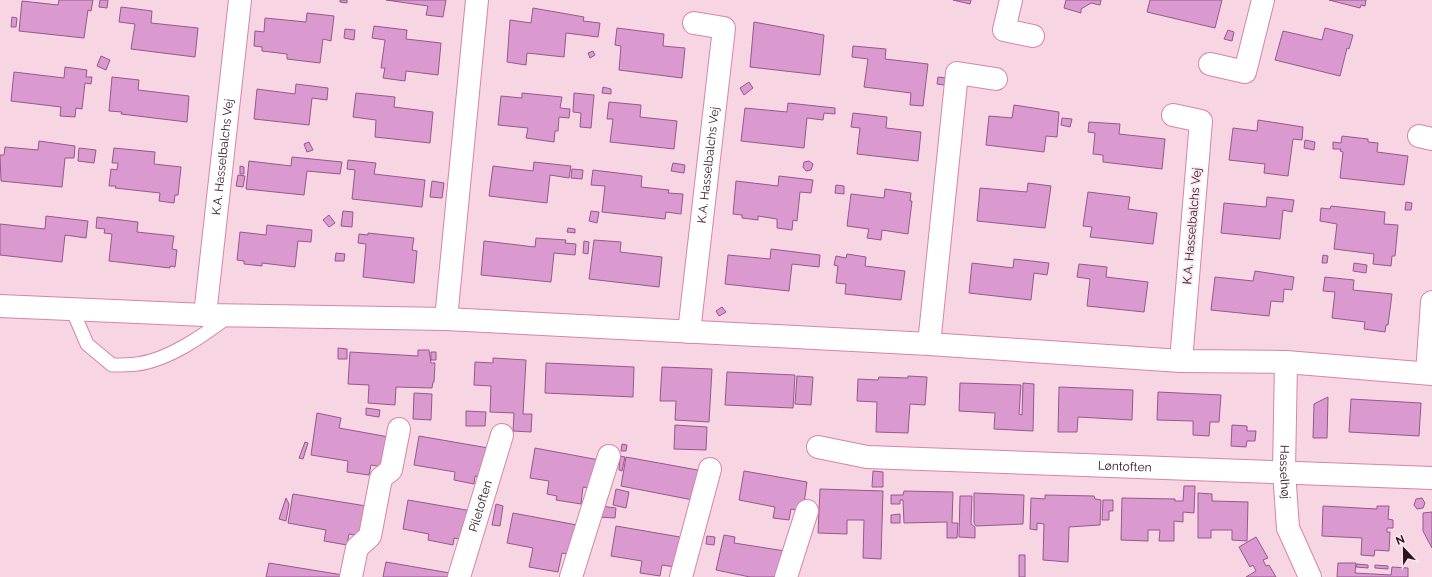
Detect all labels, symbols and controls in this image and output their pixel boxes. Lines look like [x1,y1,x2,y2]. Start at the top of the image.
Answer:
street label: K.A. Hasselbalchs Vej [209,98,236,216]
street label: K.A. Hasselbalchs Vej [695,106,722,224]
street label: K.A. Hasselbalchs Vej [1180,167,1204,285]
street label: Hasselhøj [1277,445,1293,499]
street label: Løntoften [1098,459,1152,475]
street label: Piletoften [466,479,495,534]
north arrow [1384,529,1424,569]
text: N [1394,533,1407,548]

